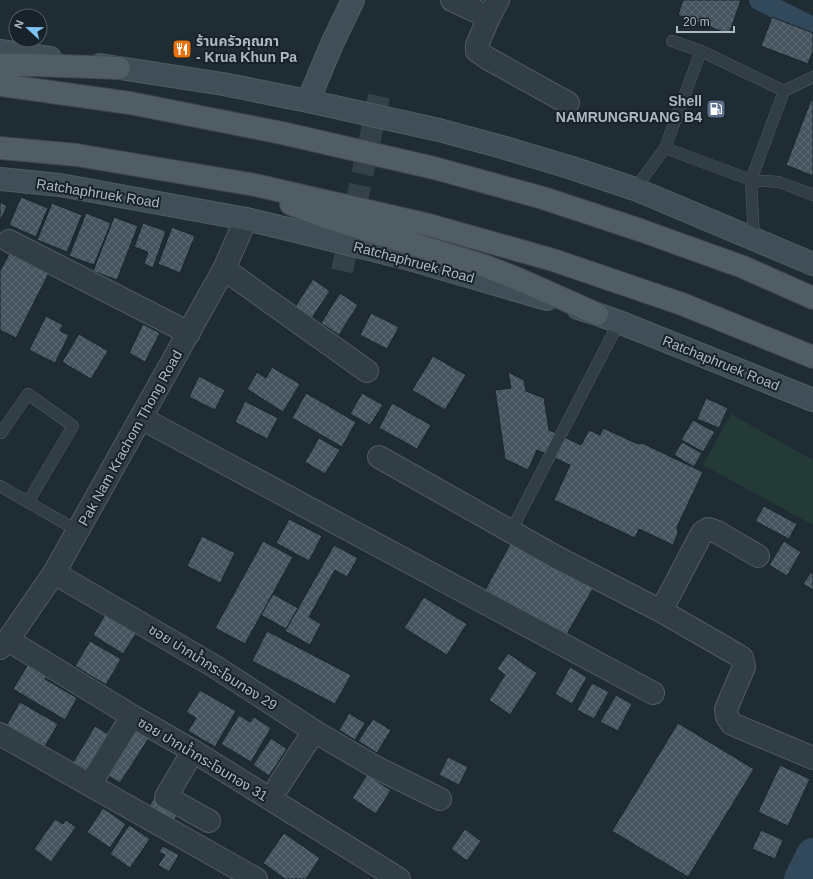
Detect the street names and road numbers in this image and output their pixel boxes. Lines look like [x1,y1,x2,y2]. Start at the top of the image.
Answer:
street label: Ratchaphruek Road [35,175,161,211]
street label: Ratchaphruek Road [352,238,476,286]
street label: Ratchaphruek Road [660,332,782,394]
street label: Pak Nam Krachom Thong Road [75,347,185,529]
street label: ซอย ปากน้ำกระโจมทอง 29 [146,619,281,713]
street label: ซอย ปากน้ำกระโจมทอง 31 [135,712,272,804]

